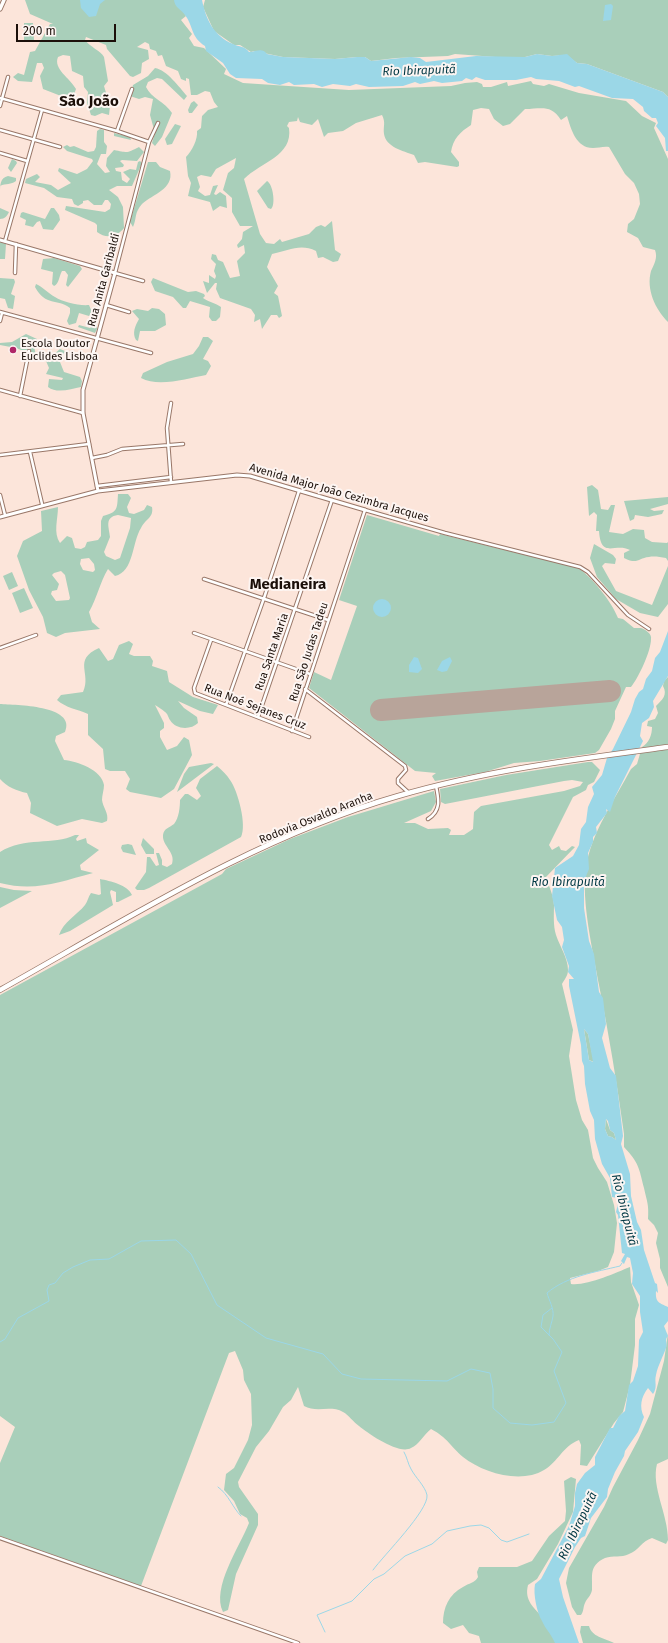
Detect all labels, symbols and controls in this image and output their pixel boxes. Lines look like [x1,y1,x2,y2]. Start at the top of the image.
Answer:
scale bar [18,16,118,42]
text: 200 m [23,24,56,38]
water label: Rio Ibirapuitã [382,63,456,79]
district label: São João [59,93,119,111]
street label: Rua Anita Garibaldi [85,232,123,328]
place label: Escola Doutor Euclides Lisboa [21,337,98,363]
marker: Escola Doutor Euclides Lisboa [8,345,18,355]
street label: Avenida Major João Cezimbra Jacques [248,461,430,525]
district label: Medianeira [250,576,326,594]
street label: Rua São Judas Tadeu [287,601,331,703]
street label: Rua Santa Maria [253,612,291,692]
street label: Rua Noé Sejanes Cruz [202,682,308,732]
street label: Rodovia Osvaldo Aranha [257,789,375,847]
water label: Rio Ibirapuitã [531,876,605,890]
water label: Rio Ibirapuitã [608,1173,640,1247]
water label: Rio Ibirapuitã [555,1490,601,1562]

